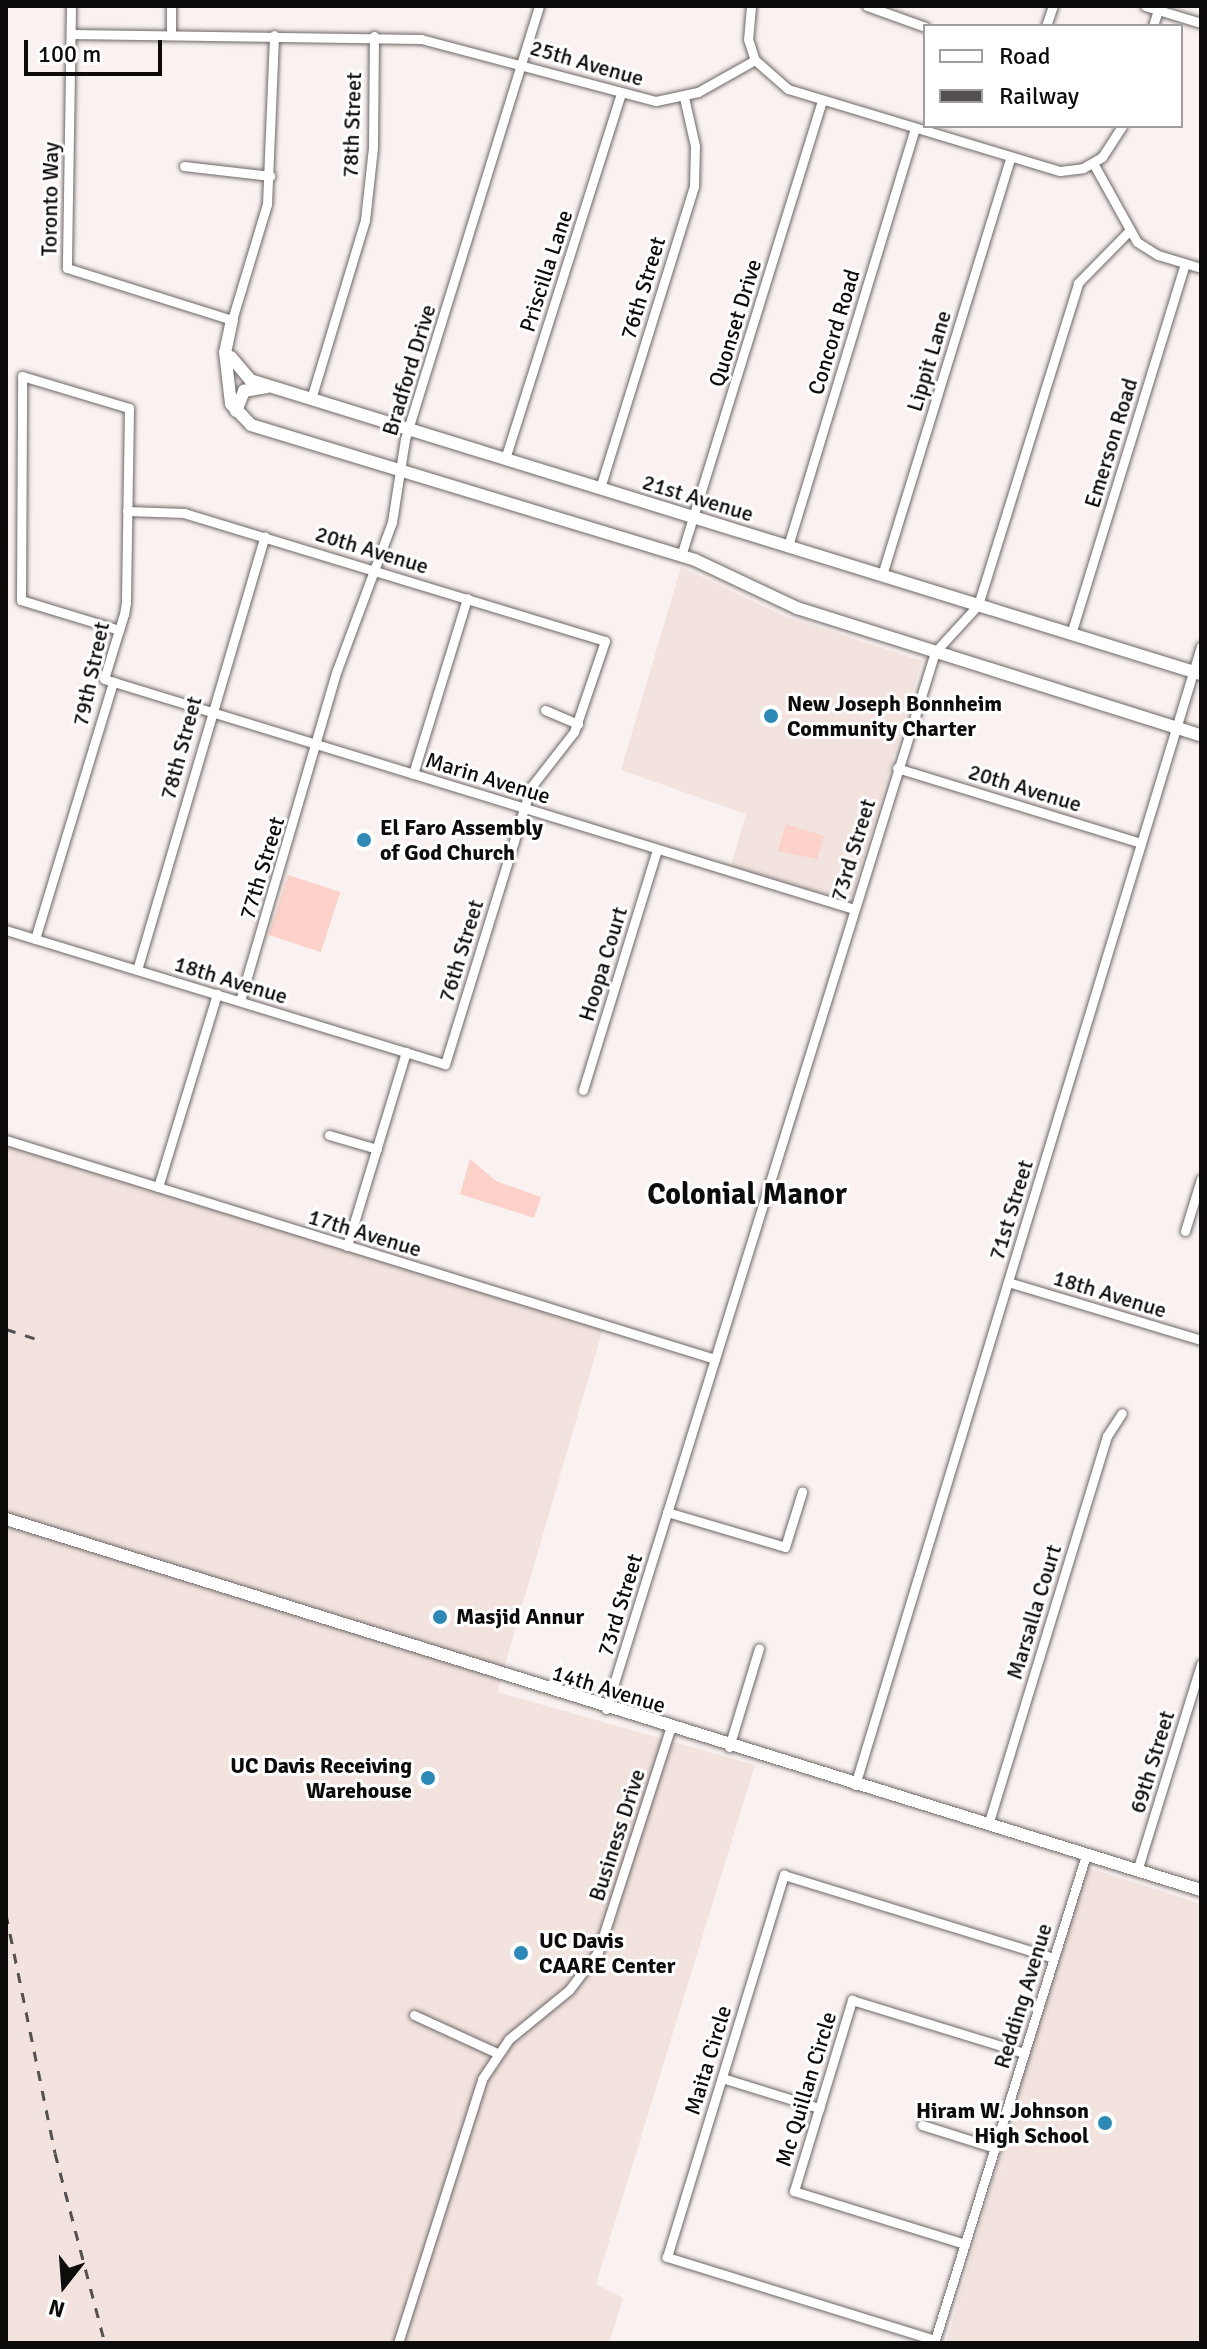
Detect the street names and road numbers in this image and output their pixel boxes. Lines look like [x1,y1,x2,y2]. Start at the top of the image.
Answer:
street label: 25th Avenue [527,34,647,92]
street label: 78th Street [337,72,367,178]
street label: Toronto Way [36,142,64,256]
street label: Priscilla Lane [514,207,578,335]
street label: 76th Street [615,234,671,342]
street label: Quonset Drive [703,256,767,390]
street label: Concord Road [802,266,866,398]
street label: Bradford Drive [377,301,441,439]
street label: Lippit Lane [901,307,957,415]
street label: Emerson Road [1079,375,1143,511]
street label: 21st Avenue [639,469,757,527]
street label: 20th Avenue [312,520,432,580]
street label: 79th Street [67,620,115,728]
street label: 78th Street [155,694,207,802]
street label: Marin Avenue [422,747,554,809]
street label: 20th Avenue [965,758,1085,818]
street label: 73rd Street [825,796,881,904]
street label: 77th Street [234,814,290,922]
street label: 76th Street [433,897,489,1005]
street label: Hoopa Court [573,904,633,1024]
street label: 18th Avenue [171,950,291,1010]
street label: 71st Street [983,1157,1039,1263]
street label: 17th Avenue [305,1203,425,1263]
street label: 18th Avenue [1050,1264,1170,1324]
street label: Marsalla Court [1001,1542,1067,1682]
street label: 73rd Street [592,1551,648,1659]
street label: 14th Avenue [549,1659,669,1719]
street label: 69th Street [1124,1708,1180,1816]
street label: Business Drive [583,1766,651,1904]
street label: Redding Avenue [988,1920,1058,2072]
street label: Maita Circle [679,2002,737,2118]
street label: Mc Quillan Circle [770,2008,842,2170]

